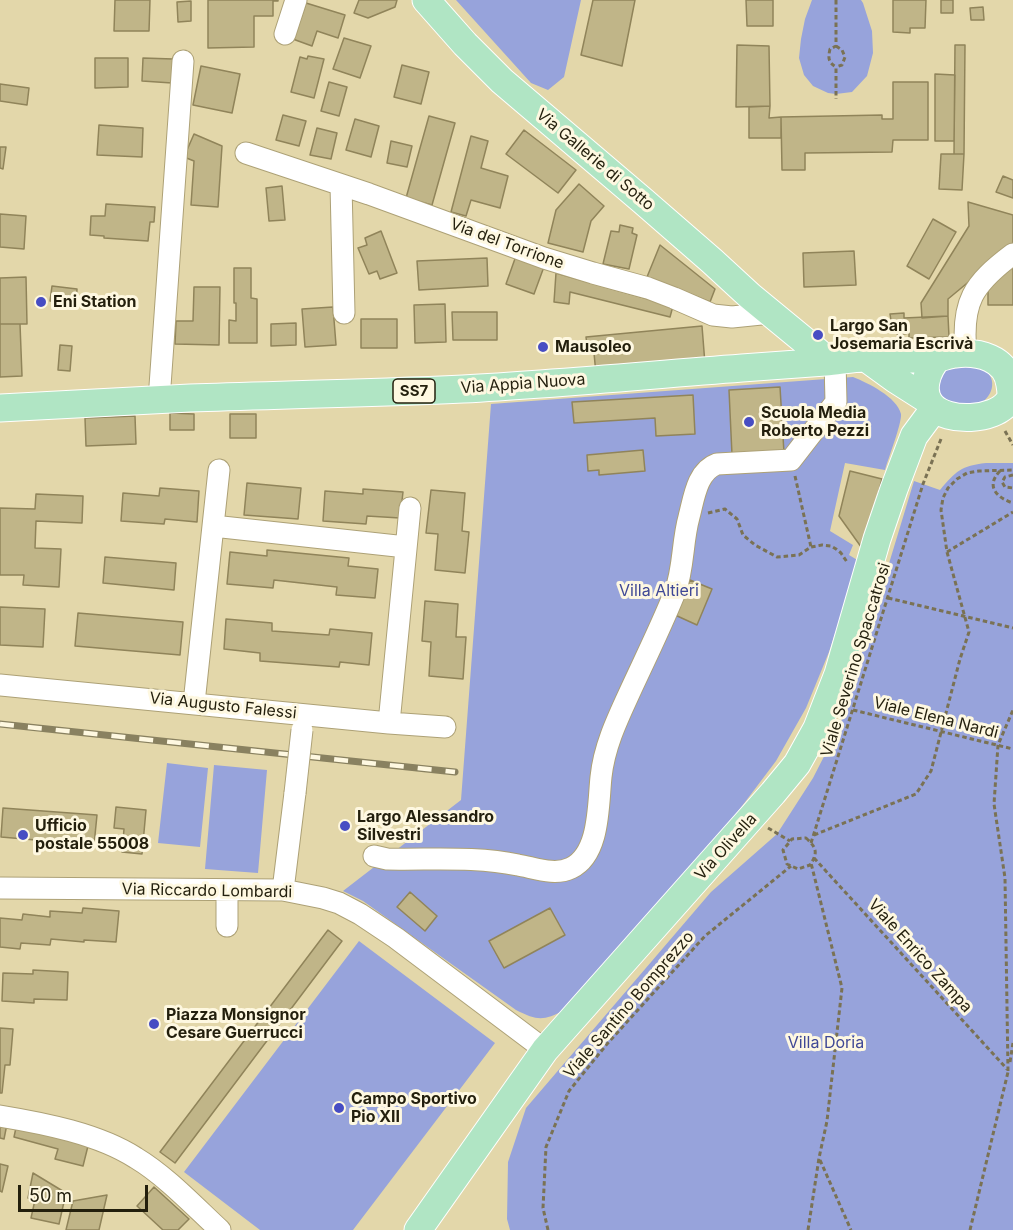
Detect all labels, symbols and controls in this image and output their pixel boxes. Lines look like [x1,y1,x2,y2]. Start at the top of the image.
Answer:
street label: Via Gallerie di Sotto [532,105,658,215]
street label: Via del Torrione [448,215,566,273]
place label: Eni Station [53,292,136,312]
marker: Eni Station [34,295,48,309]
place label: Largo San Josemaria Escrivà [830,316,973,354]
marker: Largo San Josemaria Escrivà [811,328,825,342]
place label: Mausoleo [555,337,632,357]
marker: Mausoleo [536,340,550,354]
street label: Via Appia Nuova [460,370,586,398]
road number: SS7 [393,379,435,403]
place label: Scuola Media Roberto Pezzi [761,403,869,441]
marker: Scuola Media Roberto Pezzi [742,415,756,429]
street label: Viale Severino Spaccatrosi [817,561,895,759]
park label: Villa Altieri [619,581,699,601]
street label: Via Augusto Falessi [149,689,297,723]
street label: Viale Elena Nardi [872,693,1000,743]
place label: Largo Alessandro Silvestri [357,807,494,845]
street label: Via Olivella [691,810,761,884]
place label: Ufficio postale 55008 [35,816,149,854]
marker: Largo Alessandro Silvestri [338,819,352,833]
marker: Ufficio postale 55008 [16,828,30,842]
street label: Via Riccardo Lombardi [122,880,292,902]
street label: Viale Enrico Zampa [864,895,976,1017]
street label: Viale Santino Bomprezzo [560,927,698,1083]
place label: Piazza Monsignor Cesare Guerrucci [166,1005,306,1043]
marker: Piazza Monsignor Cesare Guerrucci [147,1017,161,1031]
park label: Villa Doria [788,1033,864,1053]
place label: Campo Sportivo Pio XII [351,1089,477,1127]
marker: Campo Sportivo Pio XII [332,1101,346,1115]
scale bar [21,1173,152,1211]
text: 50 m [29,1185,72,1206]

